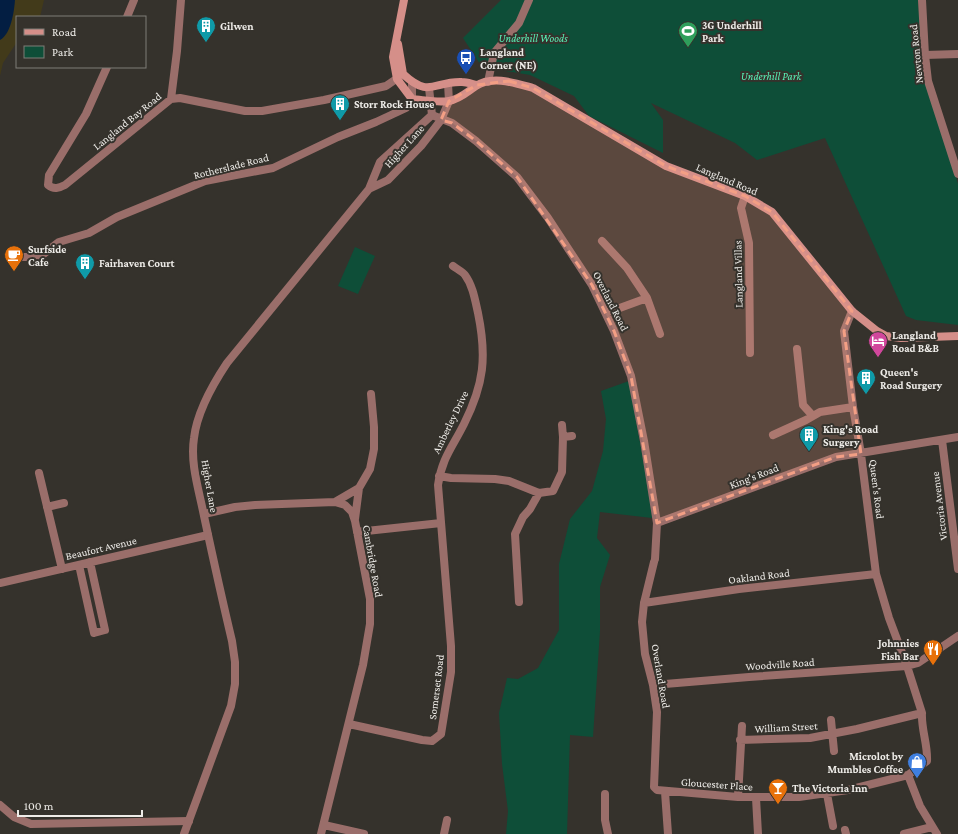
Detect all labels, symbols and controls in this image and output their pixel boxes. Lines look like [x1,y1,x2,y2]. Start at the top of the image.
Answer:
building icon: Gilwen [195,15,217,43]
legend [16,16,146,68]
place label: 3G Underhill Park [702,19,763,44]
place label: Gilwen [220,20,254,32]
sports icon: 3G Underhill Park [677,20,699,48]
street label: Newton Road [907,24,925,84]
text: Road [52,25,77,39]
park label: Underhill Woods [498,32,568,44]
text: Park [52,45,74,59]
place label: Langland Corner (NE) [480,46,537,72]
bus stop icon: Langland Corner (NE) [455,47,477,75]
park label: Underhill Park [741,70,802,82]
street label: Langland Bay Road [91,90,164,153]
building icon: Storr Rock House [329,93,351,121]
place label: Storr Rock House [354,98,434,110]
street label: Higher Lane [382,122,427,171]
street label: Rotherslade Road [192,151,270,181]
street label: Langland Road [694,161,760,198]
street label: Langland Villas [731,240,746,308]
place label: Surfside Cafe [28,243,66,268]
cafe icon: Surfside Cafe [3,244,25,272]
building icon: Fairhaven Court [74,252,96,280]
place label: Fairhaven Court [99,257,175,269]
street label: Overland Road [591,269,631,333]
place label: Langland Road B&B [892,329,940,354]
hotel icon: Langland Road B&B [867,330,889,358]
place label: Queen's Road Surgery [880,366,943,391]
building icon: Queen's Road Surgery [855,367,877,395]
street label: Amberley Drive [430,389,471,456]
place label: King's Road Surgery [823,423,878,448]
building icon: King's Road Surgery [798,424,820,452]
street label: Higher Lane [198,459,221,514]
street label: Queen's Road [867,459,887,520]
street label: King's Road [728,461,781,492]
street label: Victoria Avenue [929,471,949,541]
street label: Cambridge Road [360,524,385,598]
street label: Beaufort Avenue [64,534,138,562]
street label: Oakland Road [728,566,791,586]
place label: Johnnies Fish Bar [877,637,920,662]
restaurant icon: Johnnies Fish Bar [922,638,944,666]
street label: Overland Road [649,643,673,709]
street label: Somerset Road [426,654,446,720]
street label: Woodville Road [745,656,815,672]
street label: William Street [754,719,818,735]
place label: Microlot by Mumbles Coffee [827,750,904,775]
shop icon: Microlot by Mumbles Coffee [906,751,928,779]
street label: Gloucester Place [681,776,754,793]
bar icon: The Victoria Inn [767,777,789,805]
place label: The Victoria Inn [792,782,868,794]
scale bar [18,792,142,818]
text: 100 m [24,799,54,813]

